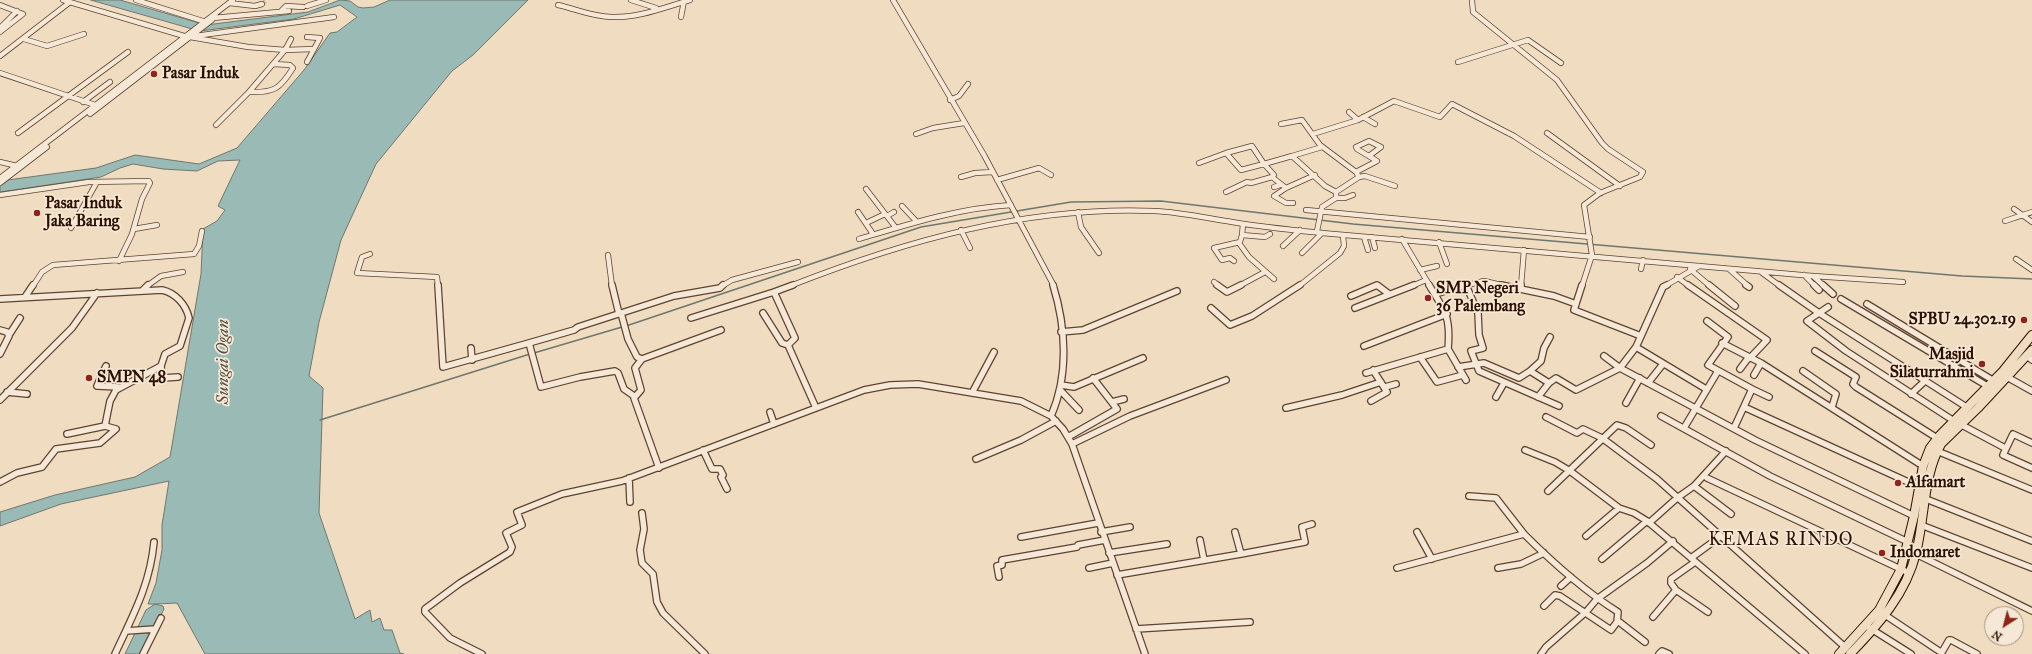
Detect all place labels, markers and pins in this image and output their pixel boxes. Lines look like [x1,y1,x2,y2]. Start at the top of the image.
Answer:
place label: Pasar Induk [162,64,239,84]
marker: Pasar Induk [149,69,159,79]
place label: Pasar Induk Jaka Baring [45,194,122,232]
marker: Pasar Induk Jaka Baring [32,208,42,218]
place label: SMP Negeri 36 Palembang [1436,279,1525,317]
marker: SMP Negeri 36 Palembang [1423,293,1433,303]
place label: SPBU 24.302.19 [1909,310,2016,330]
marker: SPBU 24.302.19 [2019,315,2029,325]
place label: Masjid Silaturrahmi [1890,345,1974,383]
marker: Masjid Silaturrahmi [1977,359,1987,369]
place label: SMPN 48 [97,368,166,388]
marker: SMPN 48 [84,373,94,383]
place label: Alfamart [1906,473,1965,493]
marker: Alfamart [1893,478,1903,488]
place label: Indomaret [1890,543,1960,563]
marker: Indomaret [1877,548,1887,558]

